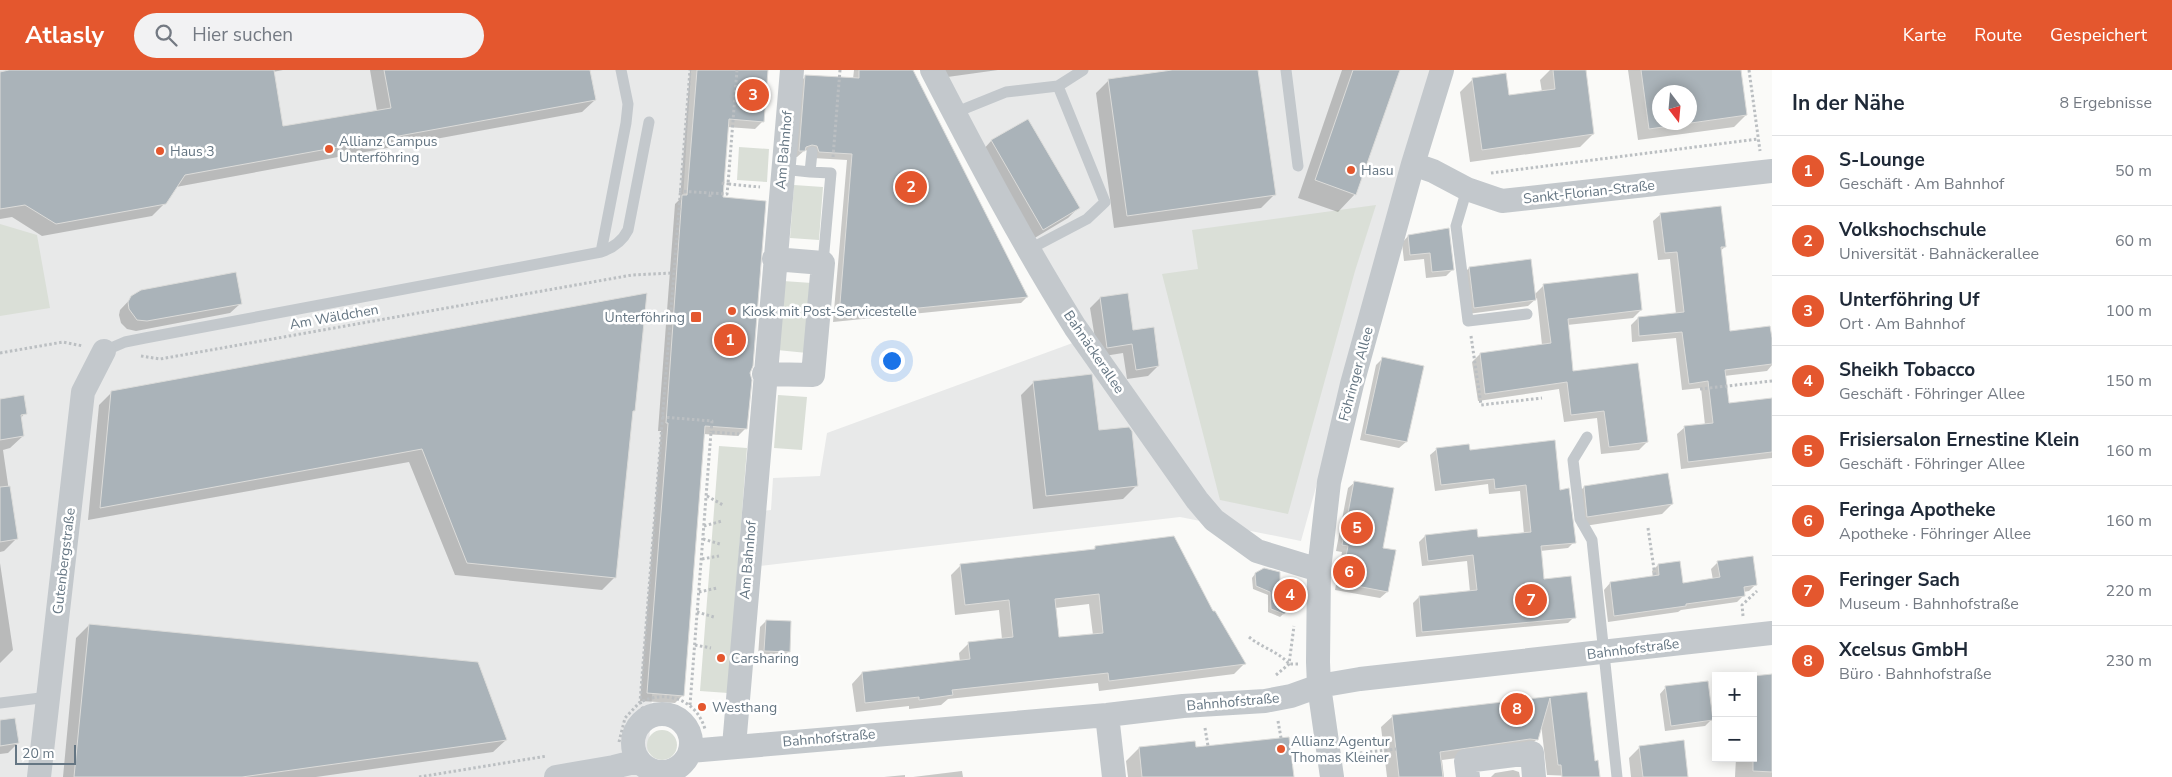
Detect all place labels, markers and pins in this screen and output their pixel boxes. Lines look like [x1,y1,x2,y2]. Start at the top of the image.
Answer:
pin: 3 [737,76,769,114]
place label: Allianz Campus Unterföhring [339,132,438,167]
place label: Haus 3 [170,142,215,161]
marker: Allianz Campus Unterföhring [323,143,335,155]
marker: Haus 3 [154,145,166,157]
place label: Hasu [1361,161,1394,180]
marker: Hasu [1345,164,1357,176]
pin: 2 [895,168,927,206]
place label: Kiosk mit Post-Servicestelle [742,302,917,321]
marker: Kiosk mit Post-Servicestelle [726,305,738,317]
place label: Unterföhring [605,308,685,327]
marker: Unterföhring [689,310,703,324]
pin: 1 [714,321,746,359]
pin: 5 [1341,509,1373,547]
pin: 6 [1333,553,1365,591]
pin: 4 [1274,576,1306,614]
pin: 7 [1515,581,1547,619]
place label: Carsharing [731,649,799,668]
marker: Carsharing [715,652,727,664]
pin: 8 [1501,690,1533,728]
place label: Westhang [712,698,777,717]
marker: Westhang [696,701,708,713]
place label: Allianz Agentur Thomas Kleiner [1291,732,1390,767]
marker: Allianz Agentur Thomas Kleiner [1275,743,1287,755]

